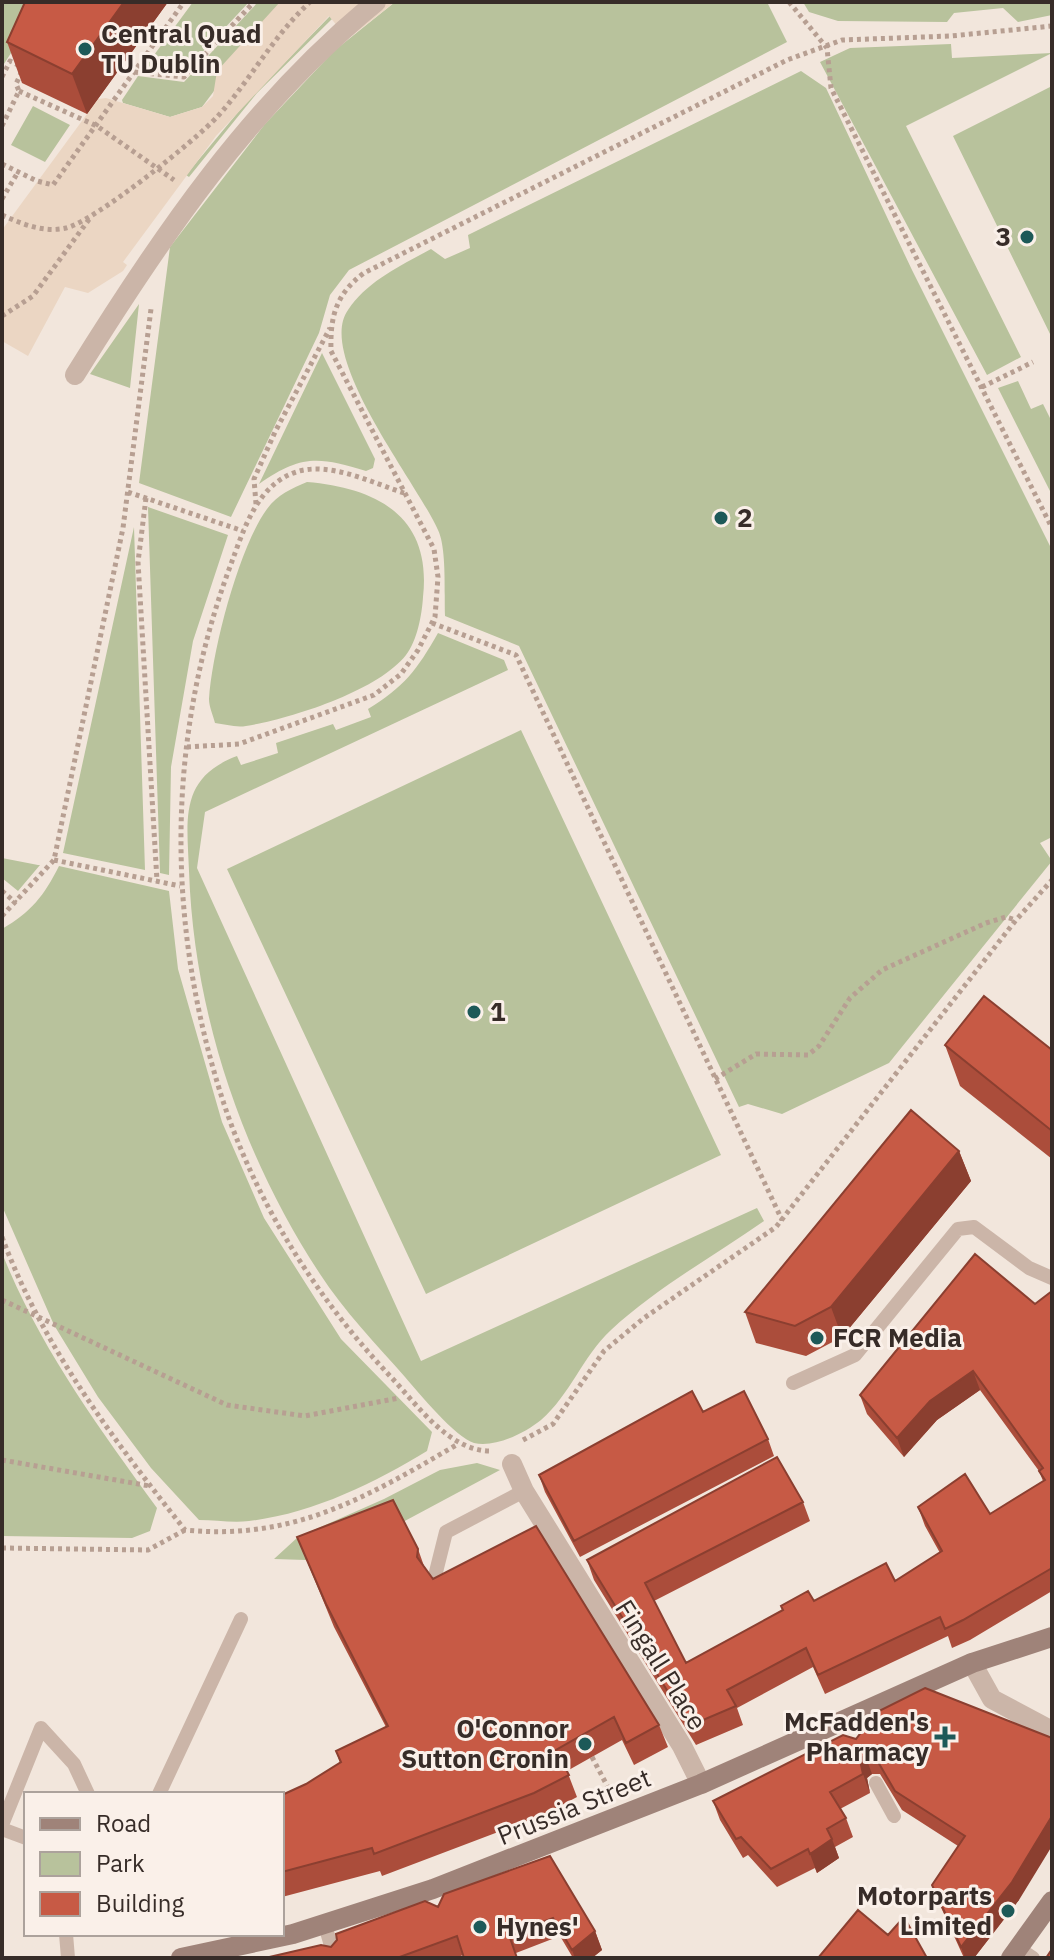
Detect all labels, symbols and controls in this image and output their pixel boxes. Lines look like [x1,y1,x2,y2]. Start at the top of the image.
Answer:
place label: Central Quad TU Dublin [101,16,262,80]
marker: Central Quad TU Dublin [76,40,94,58]
place label: 3 [995,219,1011,253]
marker: 3 [1018,228,1036,246]
place label: 2 [737,500,753,534]
marker: 2 [712,509,730,527]
place label: 1 [490,994,506,1028]
marker: 1 [465,1003,483,1021]
place label: FCR Media [833,1320,962,1354]
marker: FCR Media [808,1329,826,1347]
street label: Fingall Place [608,1593,715,1736]
place label: McFadden's Pharmacy [784,1704,929,1768]
place label: O'Connor Sutton Cronin [401,1711,569,1775]
marker: McFadden's Pharmacy [936,1728,954,1746]
marker: O'Connor Sutton Cronin [576,1735,594,1753]
street label: Prussia Street [492,1760,655,1852]
legend [24,1792,284,1936]
text: Road [96,1807,151,1839]
text: Park [96,1847,145,1879]
place label: Motorparts Limited [857,1878,992,1942]
text: Building [96,1887,184,1919]
marker: Motorparts Limited [999,1902,1017,1920]
place label: Hynes' [496,1909,579,1943]
marker: Hynes' [471,1918,489,1936]

